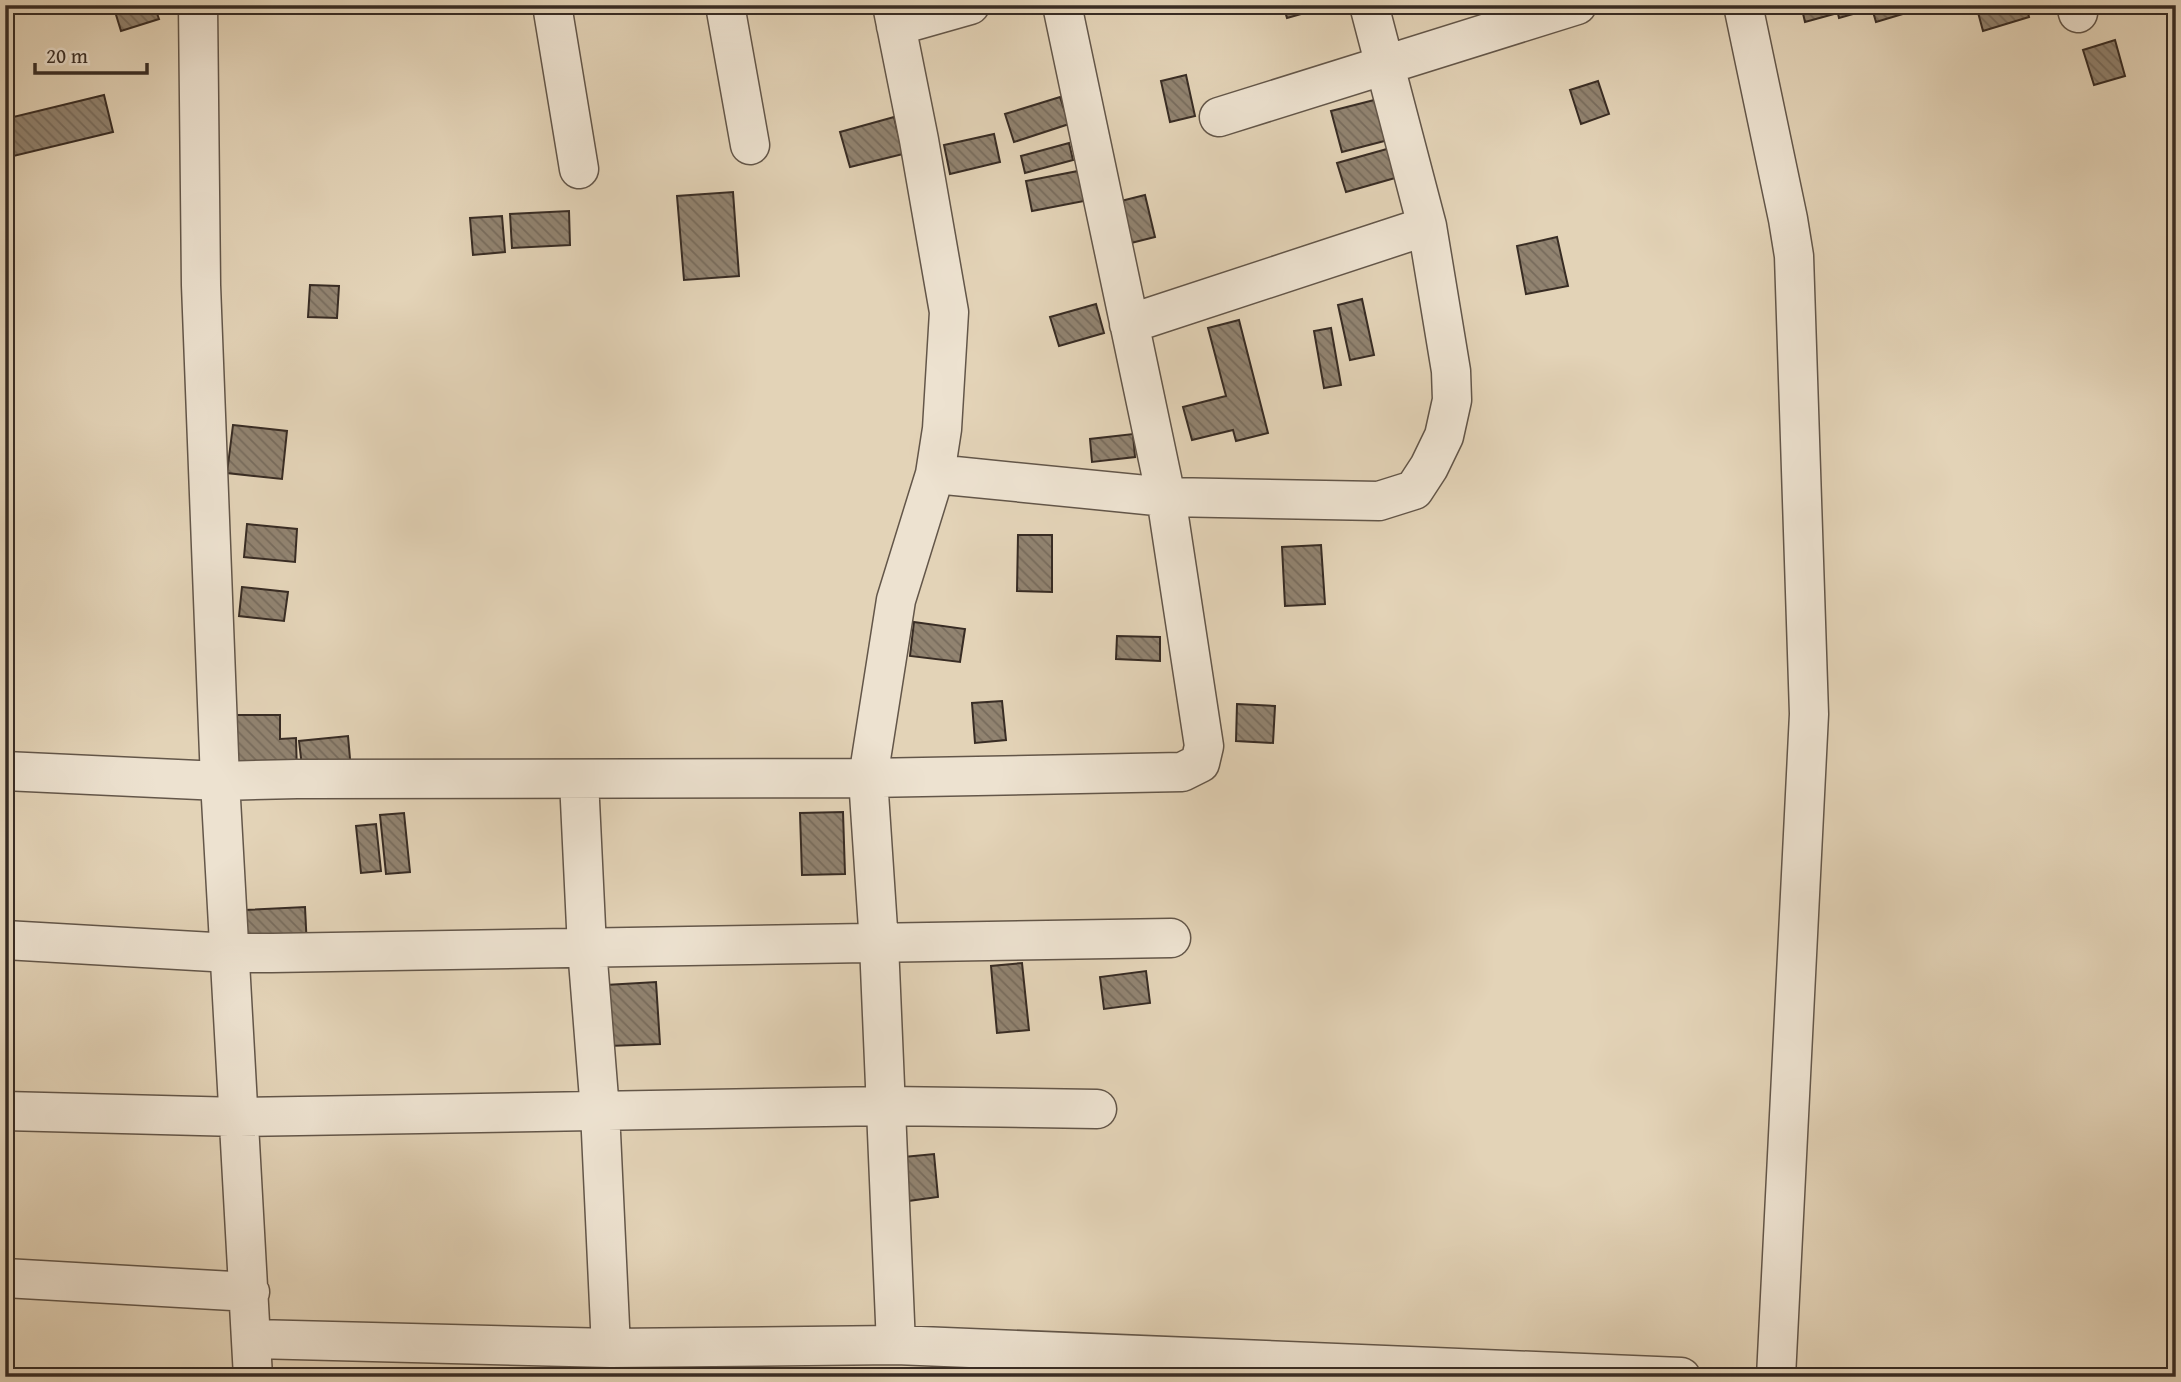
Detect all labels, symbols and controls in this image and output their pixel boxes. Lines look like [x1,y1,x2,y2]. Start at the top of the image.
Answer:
scale bar [35,32,147,76]
text: 20 m [46,40,88,71]

